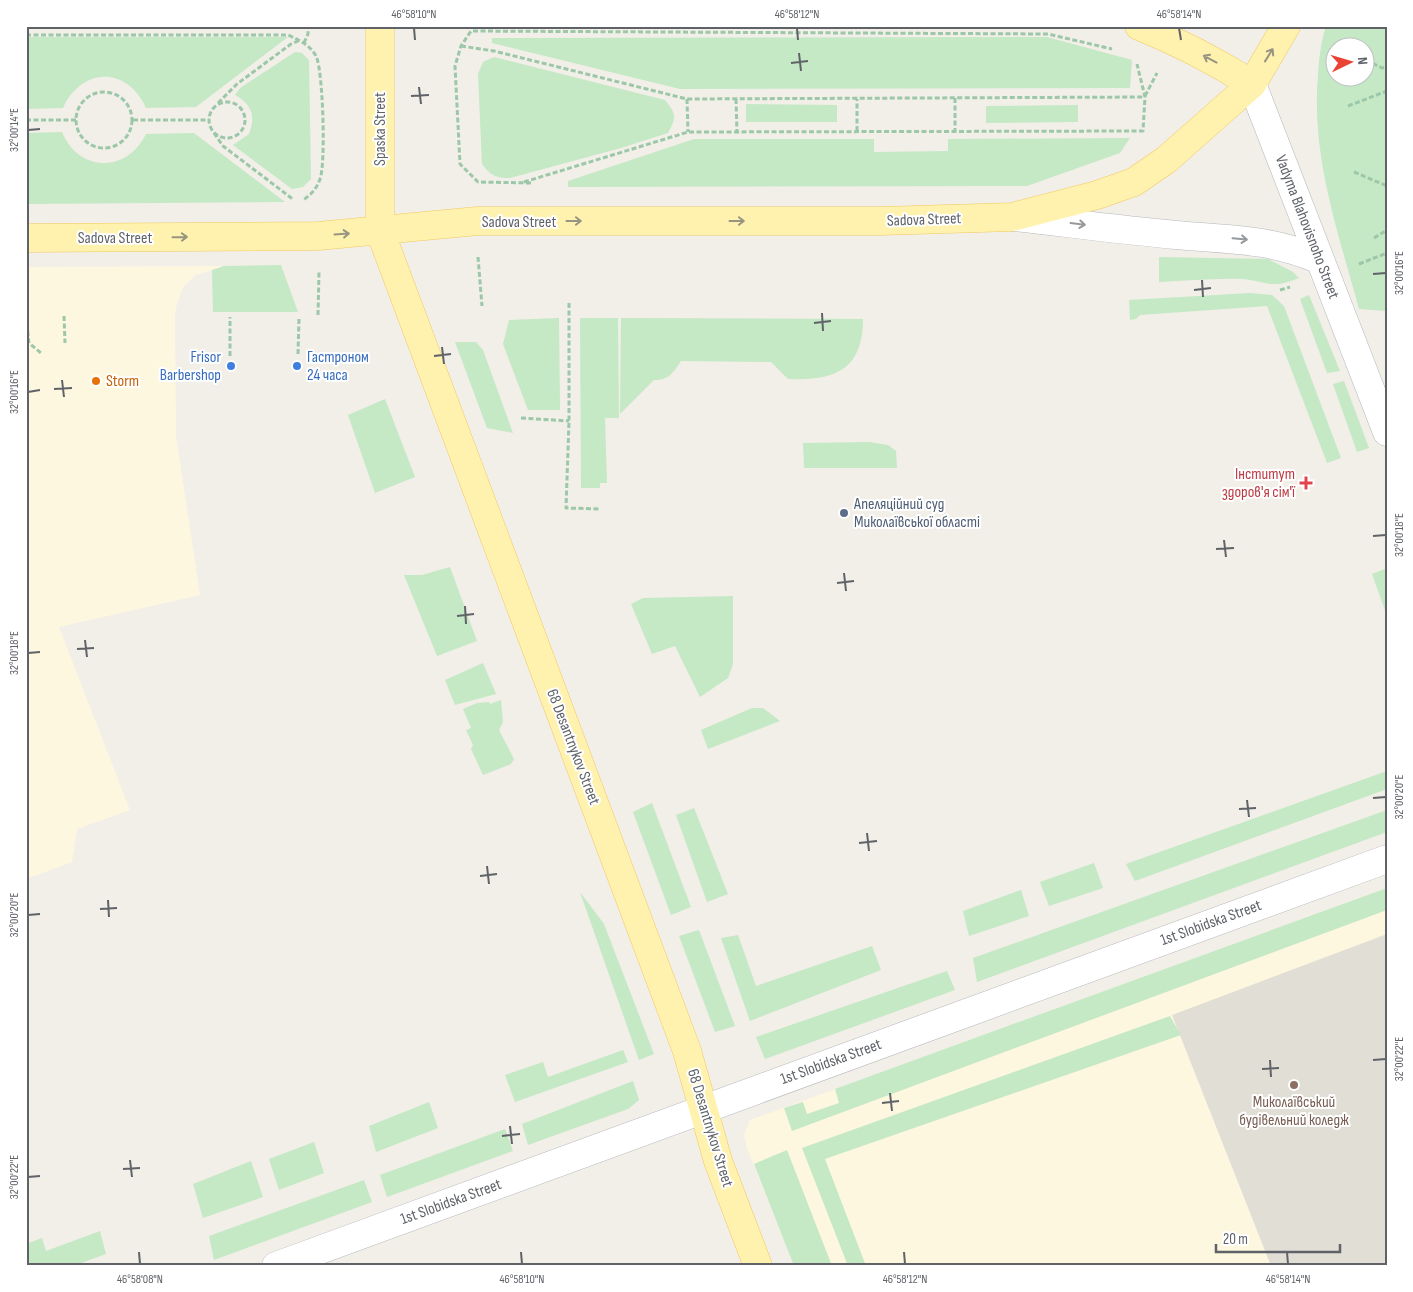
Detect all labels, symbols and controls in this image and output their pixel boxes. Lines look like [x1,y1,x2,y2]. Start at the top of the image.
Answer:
text: 46°58'10"N [392,7,436,22]
text: 46°58'12"N [775,7,819,22]
text: 46°58'14"N [1157,7,1201,22]
north arrow [1326,38,1376,88]
one-way arrow [1265,49,1275,63]
one-way arrow [1203,54,1218,63]
text: N [1354,56,1371,65]
street label: Spaska Street [371,92,390,166]
text: 32°00'14"E [7,108,22,152]
street label: Vadyma Blahovisnoho Street [1271,152,1343,302]
street label: Sadova Street [886,209,962,231]
street label: Sadova Street [482,213,556,232]
one-way arrow [566,216,582,226]
one-way arrow [728,216,745,226]
one-way arrow [1070,219,1086,229]
street label: Sadova Street [78,229,152,248]
one-way arrow [334,229,350,239]
one-way arrow [172,232,188,242]
one-way arrow [1232,234,1248,244]
text: 32°00'16"E [1392,251,1407,295]
place label: Frisor Barbershop [160,348,221,385]
place label: Гастроном 24 часа [307,348,369,385]
marker: Frisor Barbershop [225,360,237,372]
marker: Гастроном 24 часа [291,360,303,372]
text: 32°00'16"E [7,370,22,414]
place label: Storm [106,372,139,391]
marker: Storm [90,375,102,387]
place label: Інститут здоров'я сім'ї [1222,465,1296,502]
marker: Інститут здоров'я сім'ї [1299,476,1313,490]
place label: Апеляційний суд Миколаївської області [853,495,980,532]
marker: Апеляційний суд Миколаївської області [838,507,850,519]
text: 32°00'18"E [1392,513,1407,557]
text: 32°00'18"E [7,631,22,675]
street label: 68 Desantnykov Street [542,686,604,808]
text: 32°00'20"E [1392,775,1407,819]
text: 32°00'20"E [7,893,22,937]
street label: 1st Slobidska Street [1158,896,1264,950]
street label: 1st Slobidska Street [778,1035,884,1089]
text: 32°00'22"E [1392,1037,1407,1081]
street label: 68 Desantnykov Street [683,1067,737,1189]
marker: Миколаївський будівельний коледж [1288,1079,1300,1091]
place label: Миколаївський будівельний коледж [1239,1093,1349,1130]
text: 32°00'22"E [7,1155,22,1199]
street label: 1st Slobidska Street [398,1175,504,1229]
scale bar [1216,1222,1339,1254]
text: 20 m [1223,1230,1248,1249]
text: 46°58'08"N [117,1272,163,1287]
text: 46°58'10"N [500,1272,544,1287]
text: 46°58'12"N [883,1272,927,1287]
text: 46°58'14"N [1266,1272,1310,1287]

